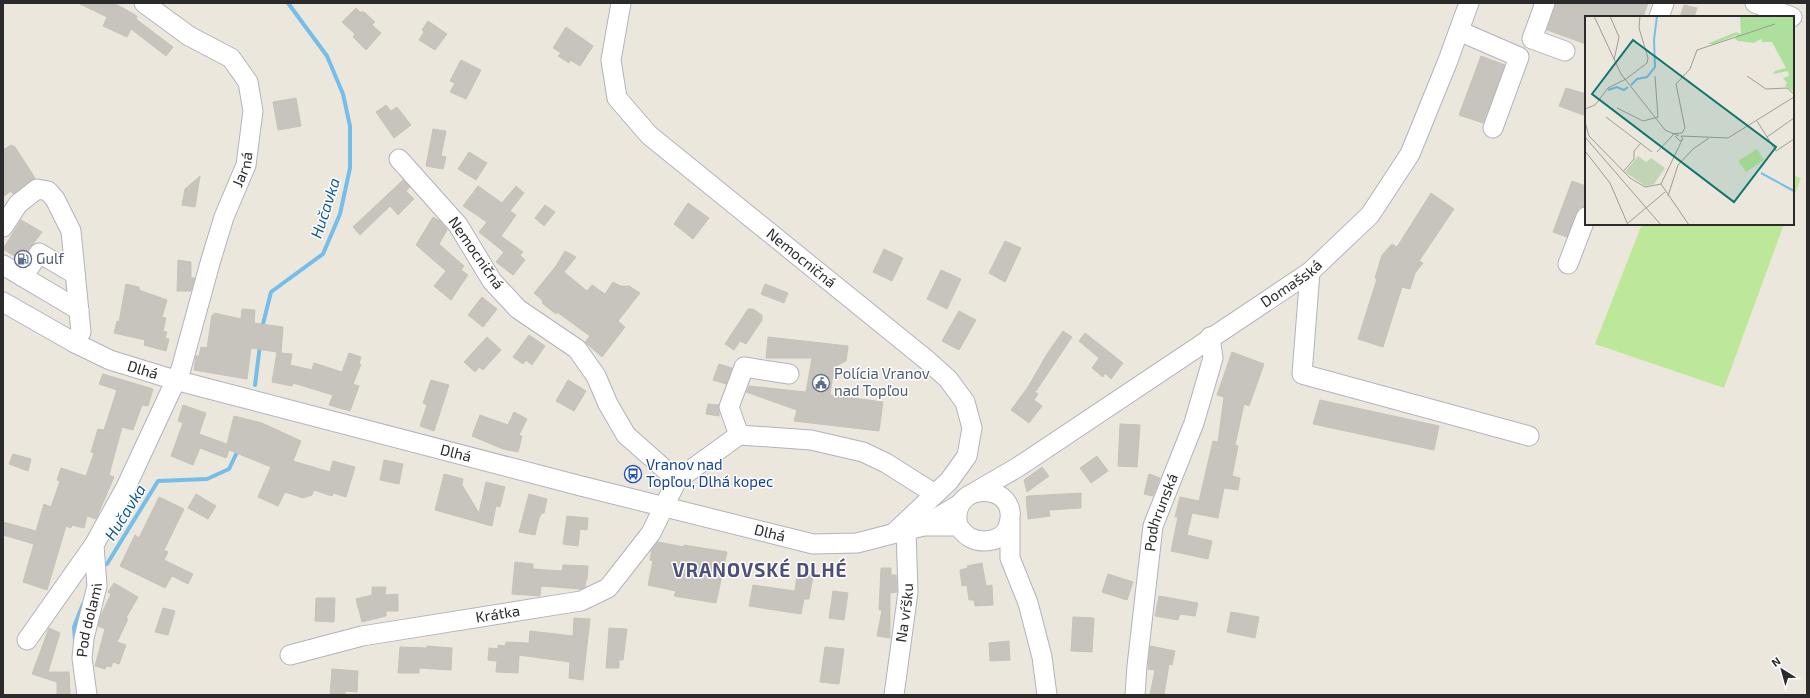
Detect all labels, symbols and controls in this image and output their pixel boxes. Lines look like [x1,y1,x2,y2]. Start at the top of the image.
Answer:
inset map [1585,16,1794,225]
street label: Jarná [228,151,256,189]
water label: Hučavka [306,175,343,240]
street label: Nemocničná [445,213,508,292]
street label: Nemocničná [763,224,840,291]
fuel station icon: Gulf [13,249,33,269]
place label: Gulf [36,249,64,267]
street label: Domašská [1257,255,1325,311]
street label: Dlhá [125,356,161,382]
place label: Polícia Vranov nad Topľou [834,364,930,399]
public building icon: Polícia Vranov nad Topľou [811,373,831,393]
street label: Dlhá [439,440,474,465]
place label: Vranov nad Topľou, Dlhá kopec [646,455,773,490]
bus stop icon: Vranov nad Topľou, Dlhá kopec [623,464,643,484]
street label: Podhrunská [1140,471,1181,552]
water label: Hučavka [100,480,149,543]
street label: Dlhá [753,520,787,545]
district label: VRANOVSKÉ DLHÉ [672,557,848,581]
street label: Pod dolami [72,582,105,658]
street label: Na vŕšku [891,583,916,643]
street label: Krátka [474,601,521,626]
north arrow [1762,650,1802,690]
text: N [1769,654,1783,669]

